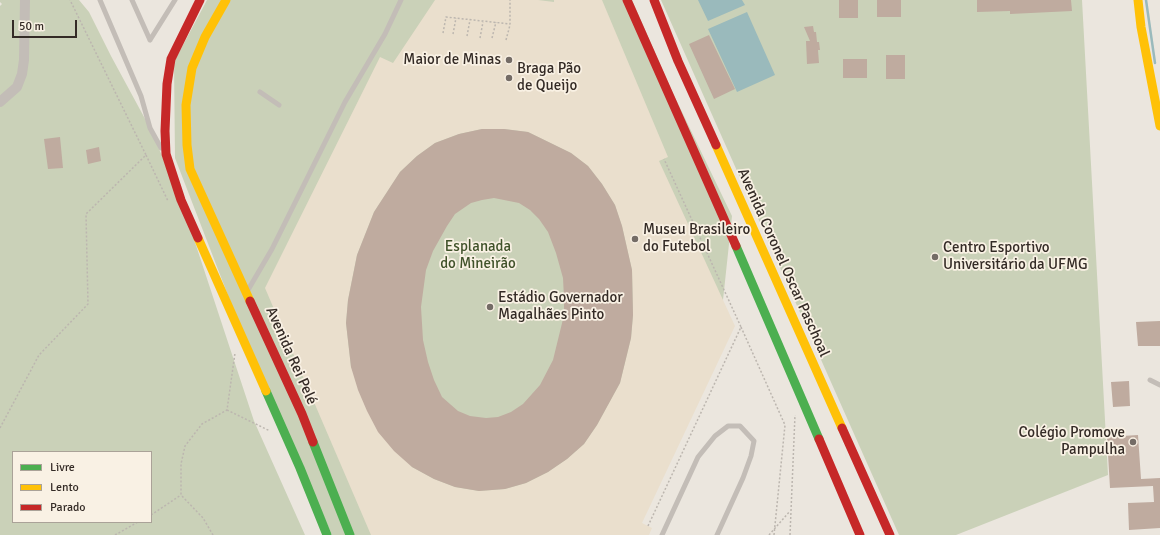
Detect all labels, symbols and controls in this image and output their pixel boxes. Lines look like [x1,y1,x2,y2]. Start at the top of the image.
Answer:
scale bar [14,12,79,38]
text: 50 m [19,19,44,34]
place label: Maior de Minas [403,51,501,69]
marker: Maior de Minas [504,55,514,65]
place label: Braga Pão de Queijo [517,60,581,95]
marker: Braga Pão de Queijo [504,73,514,83]
street label: Avenida Coronel Oscar Paschoal [733,166,833,360]
place label: Museu Brasileiro do Futebol [643,221,750,256]
marker: Museu Brasileiro do Futebol [630,234,640,244]
park label: Esplanada do Mineirão [440,238,516,273]
place label: Centro Esportivo Universitário da UFMG [943,239,1088,274]
marker: Centro Esportivo Universitário da UFMG [930,252,940,262]
place label: Estádio Governador Magalhães Pinto [498,289,623,324]
marker: Estádio Governador Magalhães Pinto [485,302,495,312]
street label: Avenida Rei Pelé [261,304,321,408]
place label: Colégio Promove Pampulha [1018,424,1125,459]
marker: Colégio Promove Pampulha [1128,437,1138,447]
legend [12,451,152,523]
text: Livre [50,460,75,475]
text: Lento [50,480,79,495]
text: Parado [50,500,86,515]

